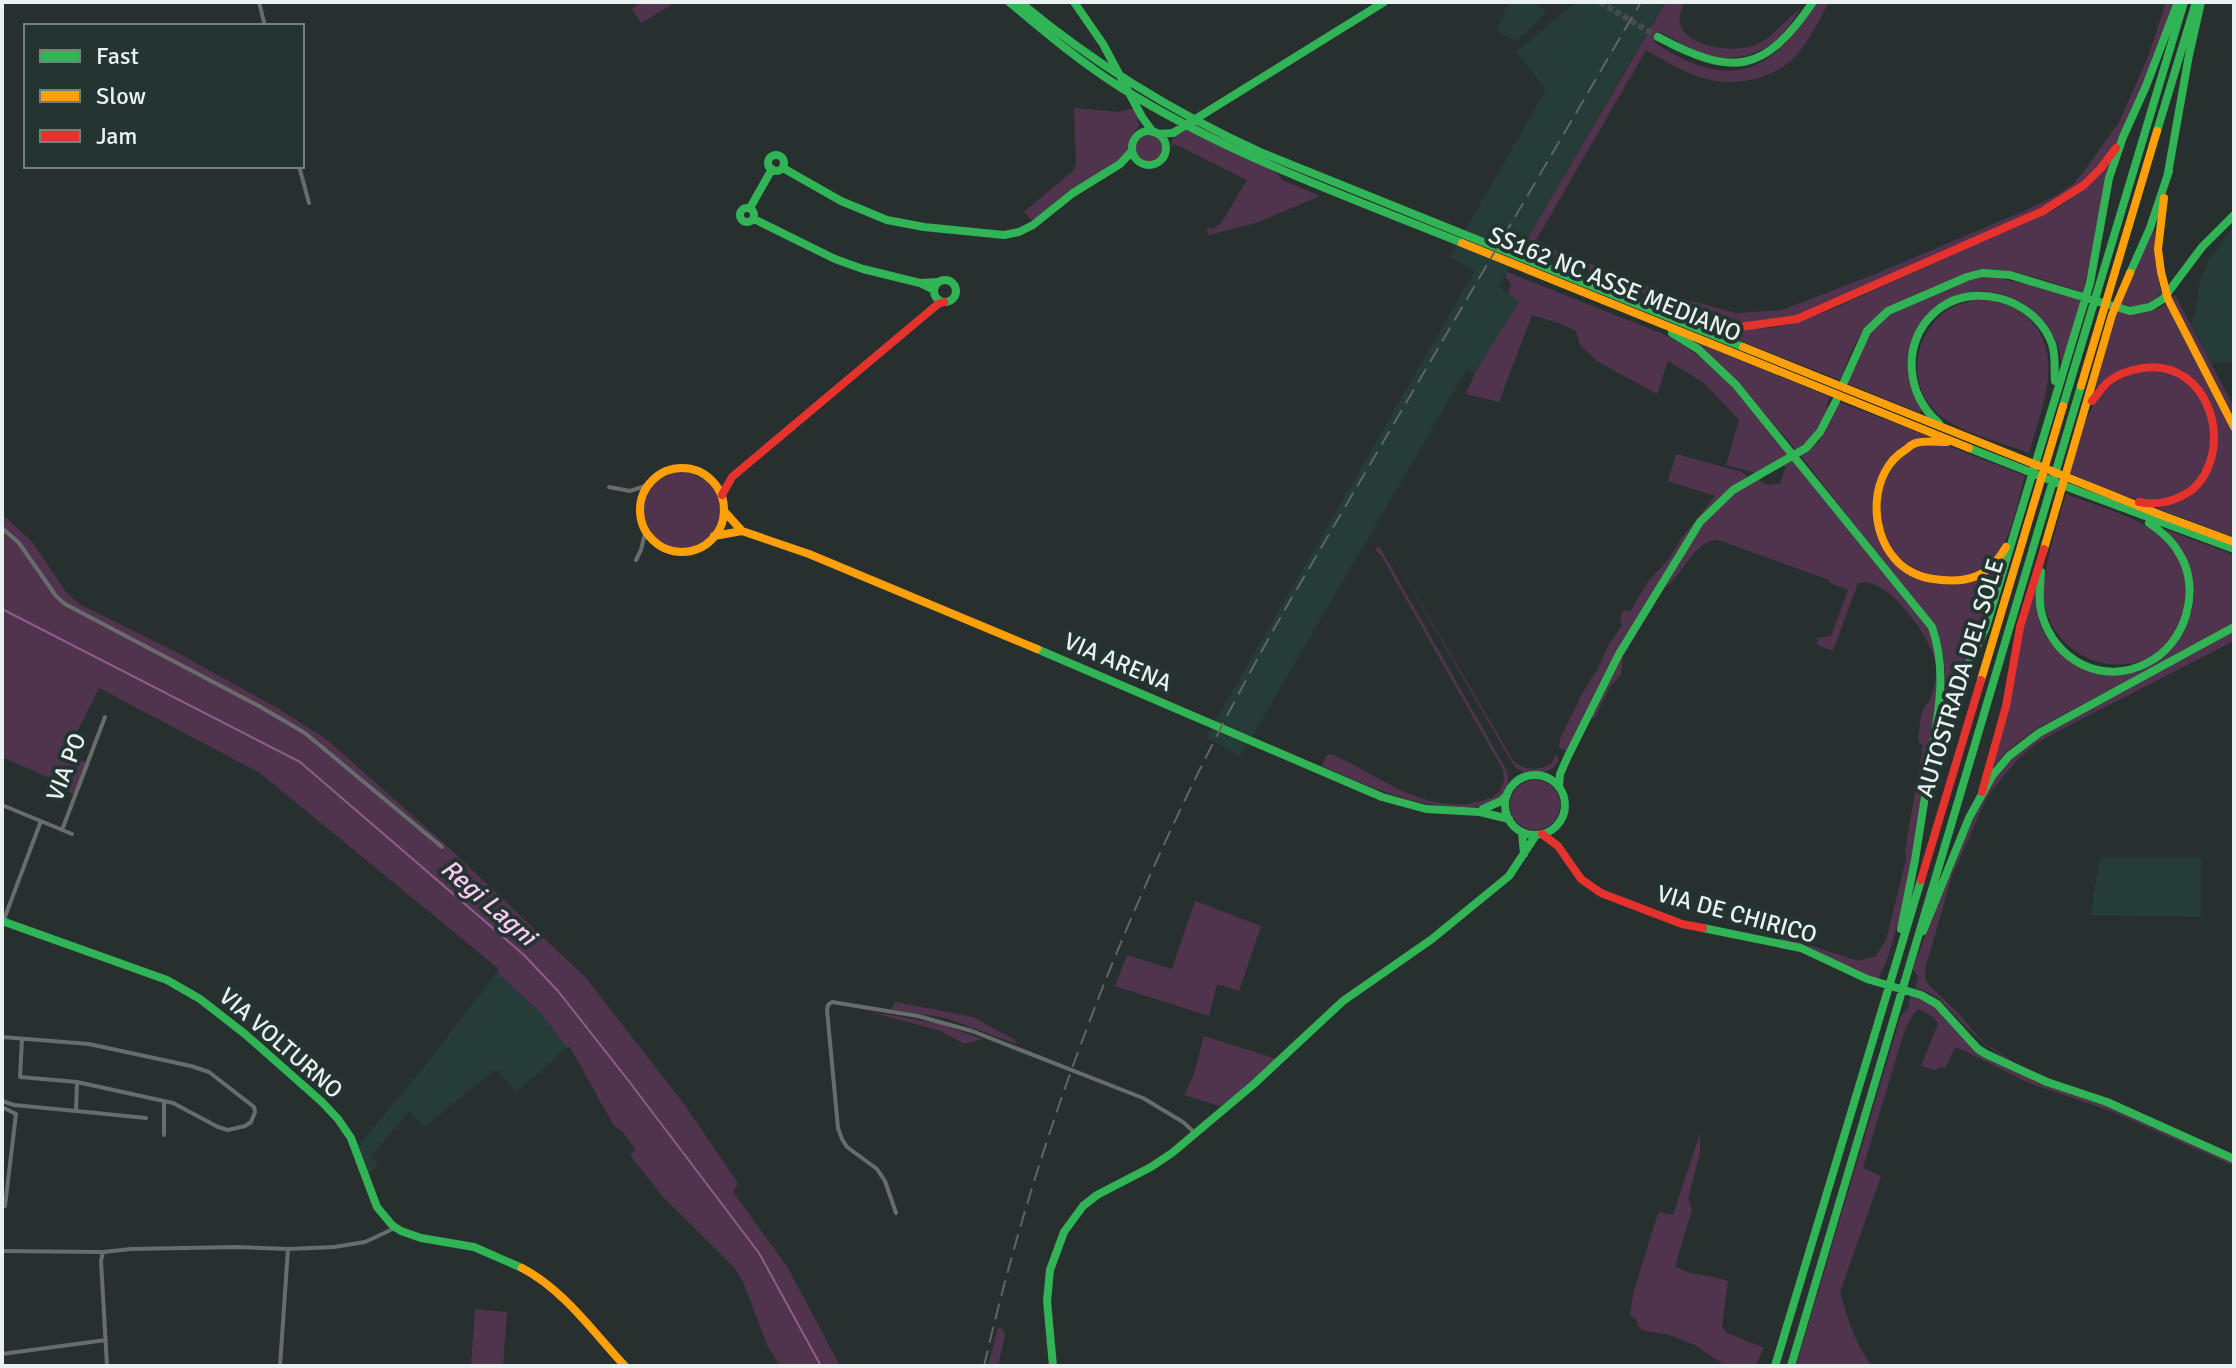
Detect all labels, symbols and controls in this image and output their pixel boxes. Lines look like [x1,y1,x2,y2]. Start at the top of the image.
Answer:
legend [24,24,304,168]
text: Fast [96,41,139,71]
text: Slow [96,81,146,111]
text: Jam [96,121,137,151]
street label: SS162 NC ASSE MEDIANO [1484,220,1746,348]
street label: AUTOSTRADA DEL SOLE [1909,555,2011,801]
street label: VIA ARENA [1059,626,1177,698]
street label: VIA PO [39,729,93,805]
water label: Regi Lagni [434,853,545,955]
street label: VIA DE CHIRICO [1654,878,1820,950]
street label: VIA VOLTURNO [213,981,349,1105]

